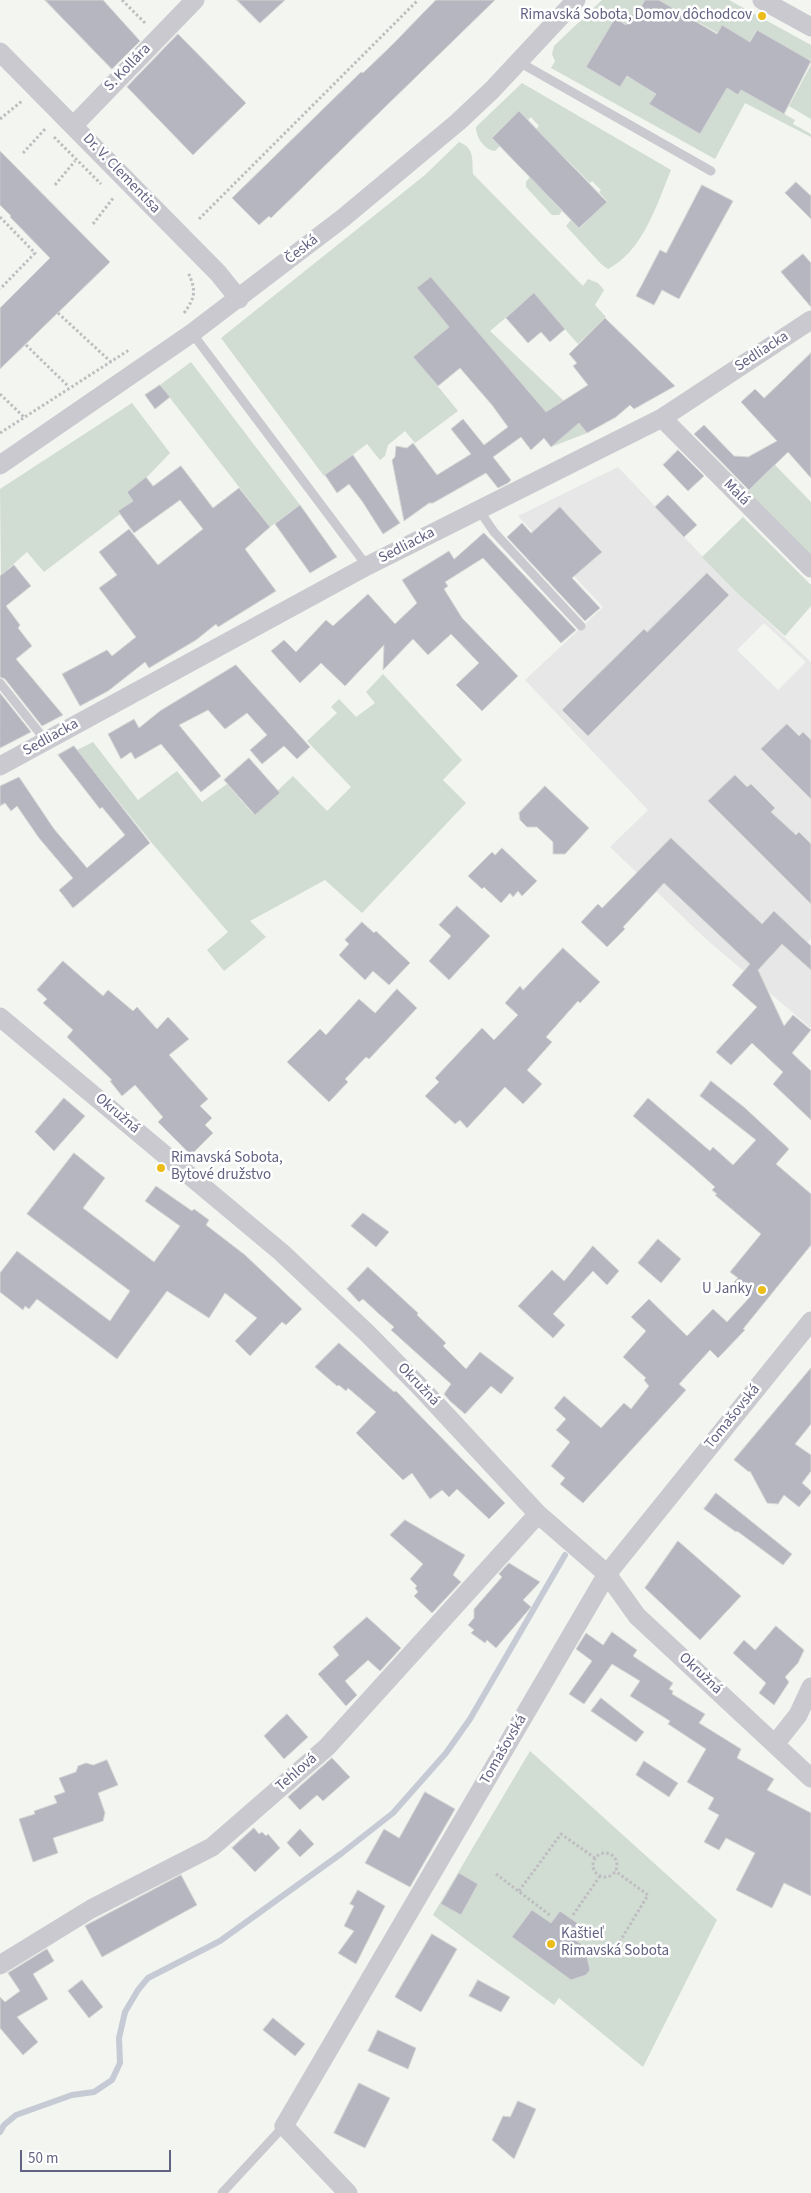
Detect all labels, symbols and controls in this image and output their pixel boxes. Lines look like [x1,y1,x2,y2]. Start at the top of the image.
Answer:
place label: Rimavská Sobota, Domov dôchodcov [520,7,752,25]
marker: Rimavská Sobota, Domov dôchodcov [756,10,768,22]
street label: S. Kollára [101,41,155,95]
street label: Dr. V. Clementisa [78,130,164,218]
street label: Česká [282,231,322,269]
street label: Sedliacka [732,328,792,376]
street label: Malá [719,476,753,510]
street label: Sedliacka [376,524,438,568]
street label: Sedliacka [20,715,82,761]
street label: Okružná [91,1090,143,1138]
place label: Rimavská Sobota, Bytové družstvo [171,1150,283,1185]
marker: Rimavská Sobota, Bytové družstvo [155,1162,167,1174]
place label: U Janky [702,1281,752,1299]
marker: U Janky [756,1284,768,1296]
street label: Okružná [393,1360,443,1410]
street label: Tomašovská [702,1381,764,1453]
street label: Okružná [675,1649,725,1699]
street label: Tomašovská [477,1712,531,1788]
street label: Tehlová [273,1750,321,1796]
place label: Kaštieľ Rimavská Sobota [561,1926,669,1961]
marker: Kaštieľ Rimavská Sobota [545,1938,557,1950]
scale bar [22,2140,174,2172]
text: 50 m [28,2148,58,2169]

